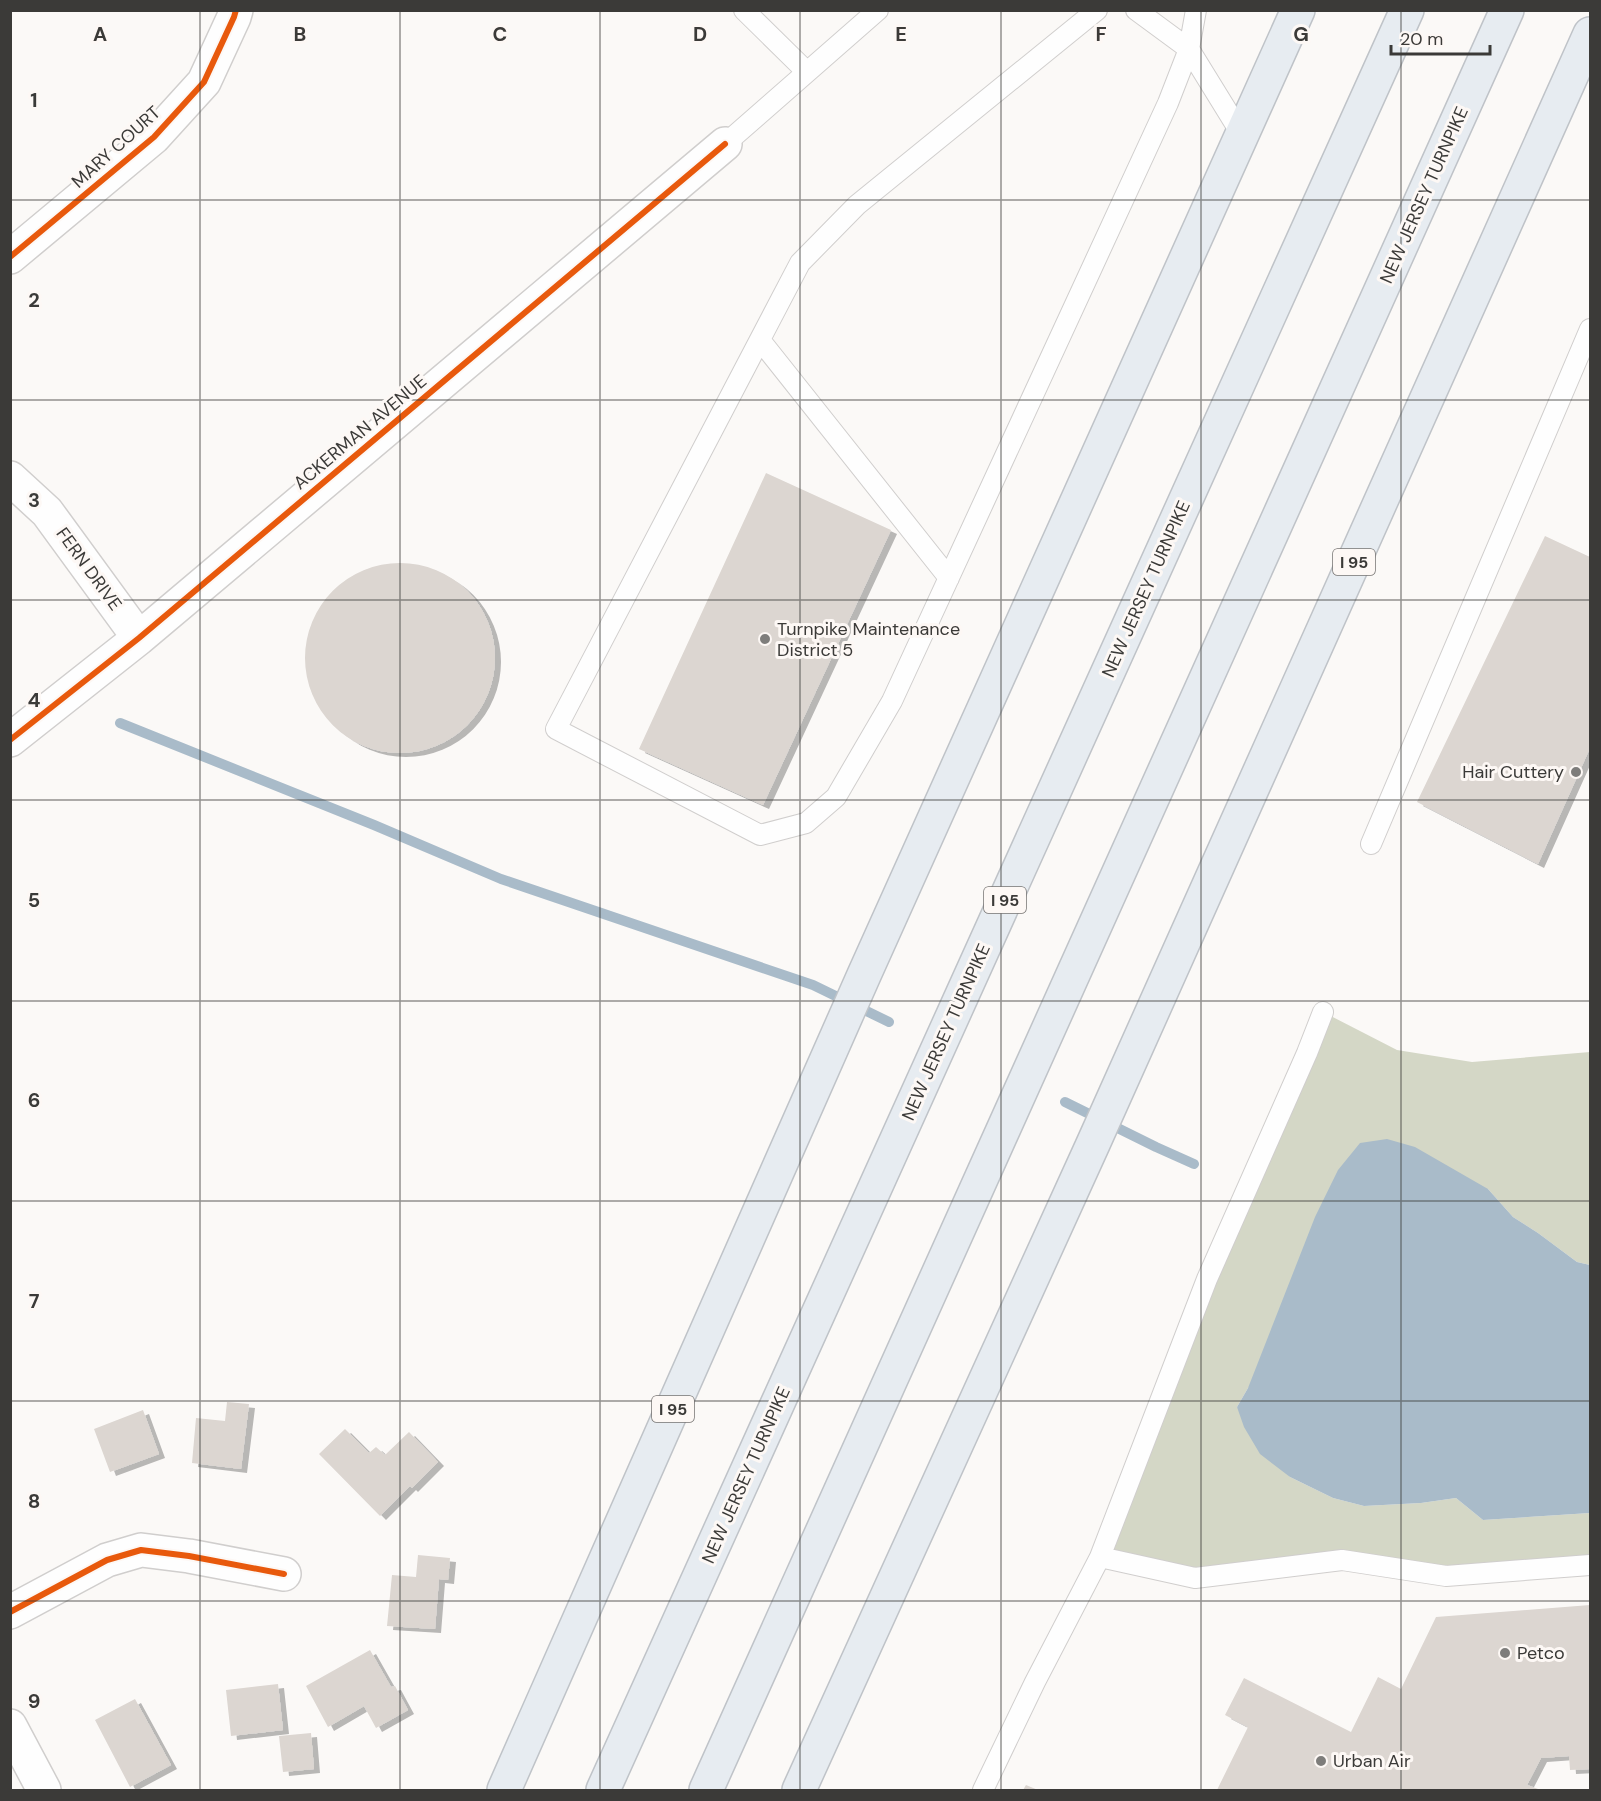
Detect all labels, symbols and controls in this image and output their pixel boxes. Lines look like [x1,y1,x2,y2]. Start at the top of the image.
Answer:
scale bar [1391,18,1490,56]
text: A [93,21,107,47]
text: B [294,21,306,47]
text: C [493,21,507,47]
text: D [693,21,707,47]
text: E [895,21,907,47]
text: F [1095,21,1107,47]
text: G [1293,21,1309,47]
text: 20 m [1400,27,1443,51]
text: 1 [30,87,38,113]
street label: MARY COURT [66,101,166,193]
street label: NEW JERSEY TURNPIKE [1374,103,1474,287]
text: 2 [28,287,40,313]
street label: ACKERMAN AVENUE [288,369,432,495]
text: 3 [28,487,40,513]
street label: NEW JERSEY TURNPIKE [1096,497,1196,681]
street label: FERN DRIVE [51,523,127,615]
road number: I 95 [1333,549,1375,575]
place label: Turnpike Maintenance District 5 [777,617,960,662]
marker: Turnpike Maintenance District 5 [758,632,772,646]
text: 4 [28,687,41,713]
place label: Hair Cuttery [1462,760,1564,784]
marker: Hair Cuttery [1569,765,1583,779]
text: 5 [28,887,40,913]
road number: I 95 [984,887,1026,913]
street label: NEW JERSEY TURNPIKE [896,940,996,1124]
text: 6 [28,1087,40,1113]
text: 7 [29,1288,40,1314]
street label: NEW JERSEY TURNPIKE [696,1383,796,1567]
road number: I 95 [652,1396,694,1422]
text: 8 [28,1488,40,1514]
place label: Petco [1517,1641,1565,1665]
marker: Petco [1498,1646,1512,1660]
text: 9 [28,1688,40,1714]
place label: Urban Air [1333,1749,1411,1773]
marker: Urban Air [1314,1754,1328,1768]

